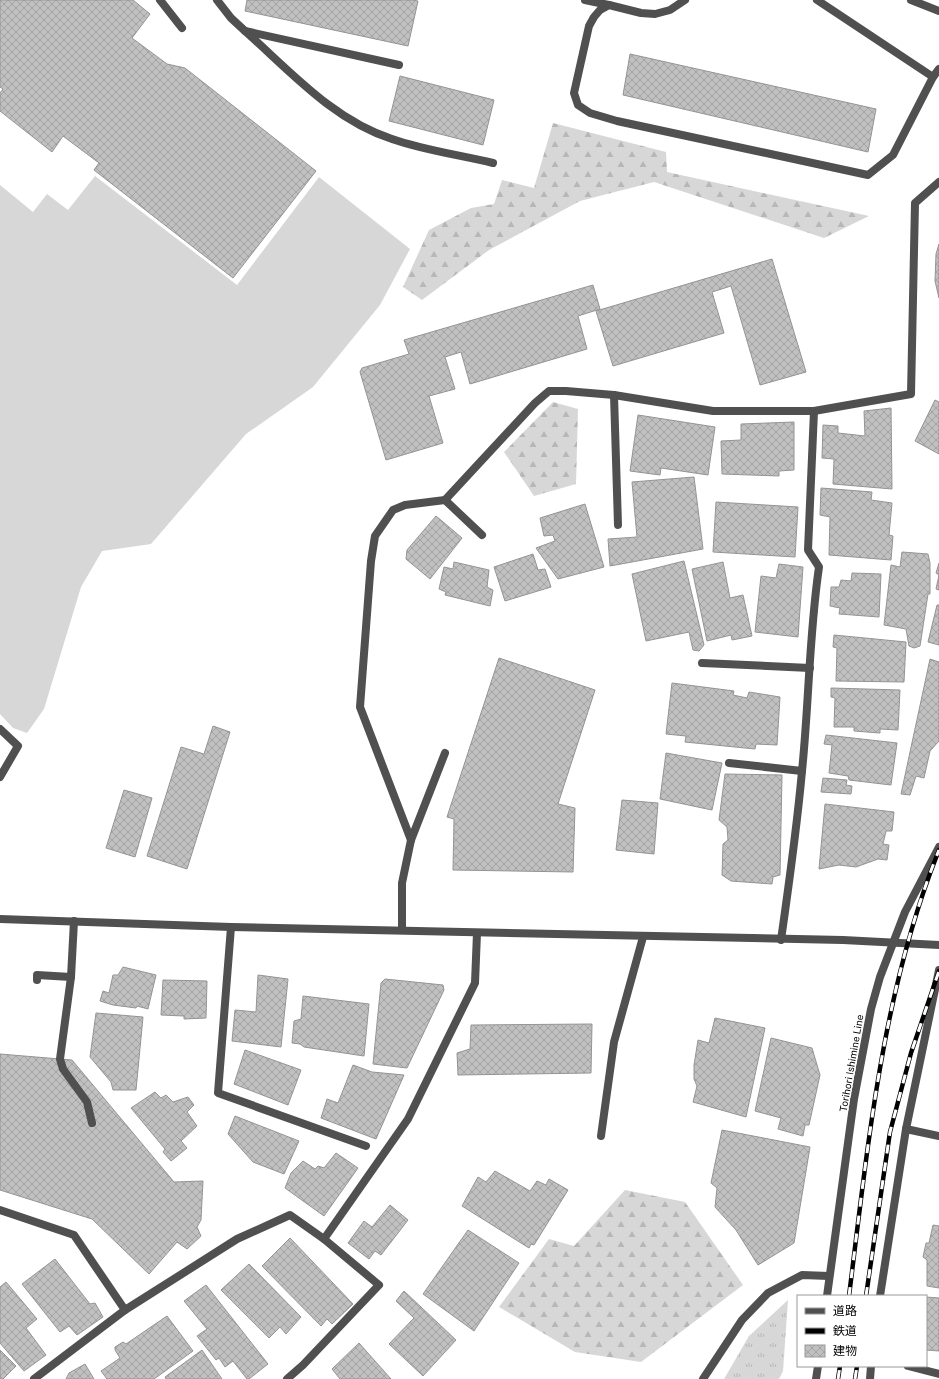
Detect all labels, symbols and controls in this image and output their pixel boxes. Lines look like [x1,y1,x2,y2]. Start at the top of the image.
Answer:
street label: Torihori Ishimine Line [837,1013,866,1113]
legend [797,1295,927,1367]
text: 道路 [833,1304,857,1318]
text: 鉄道 [833,1324,857,1338]
text: 建物 [833,1344,857,1358]

